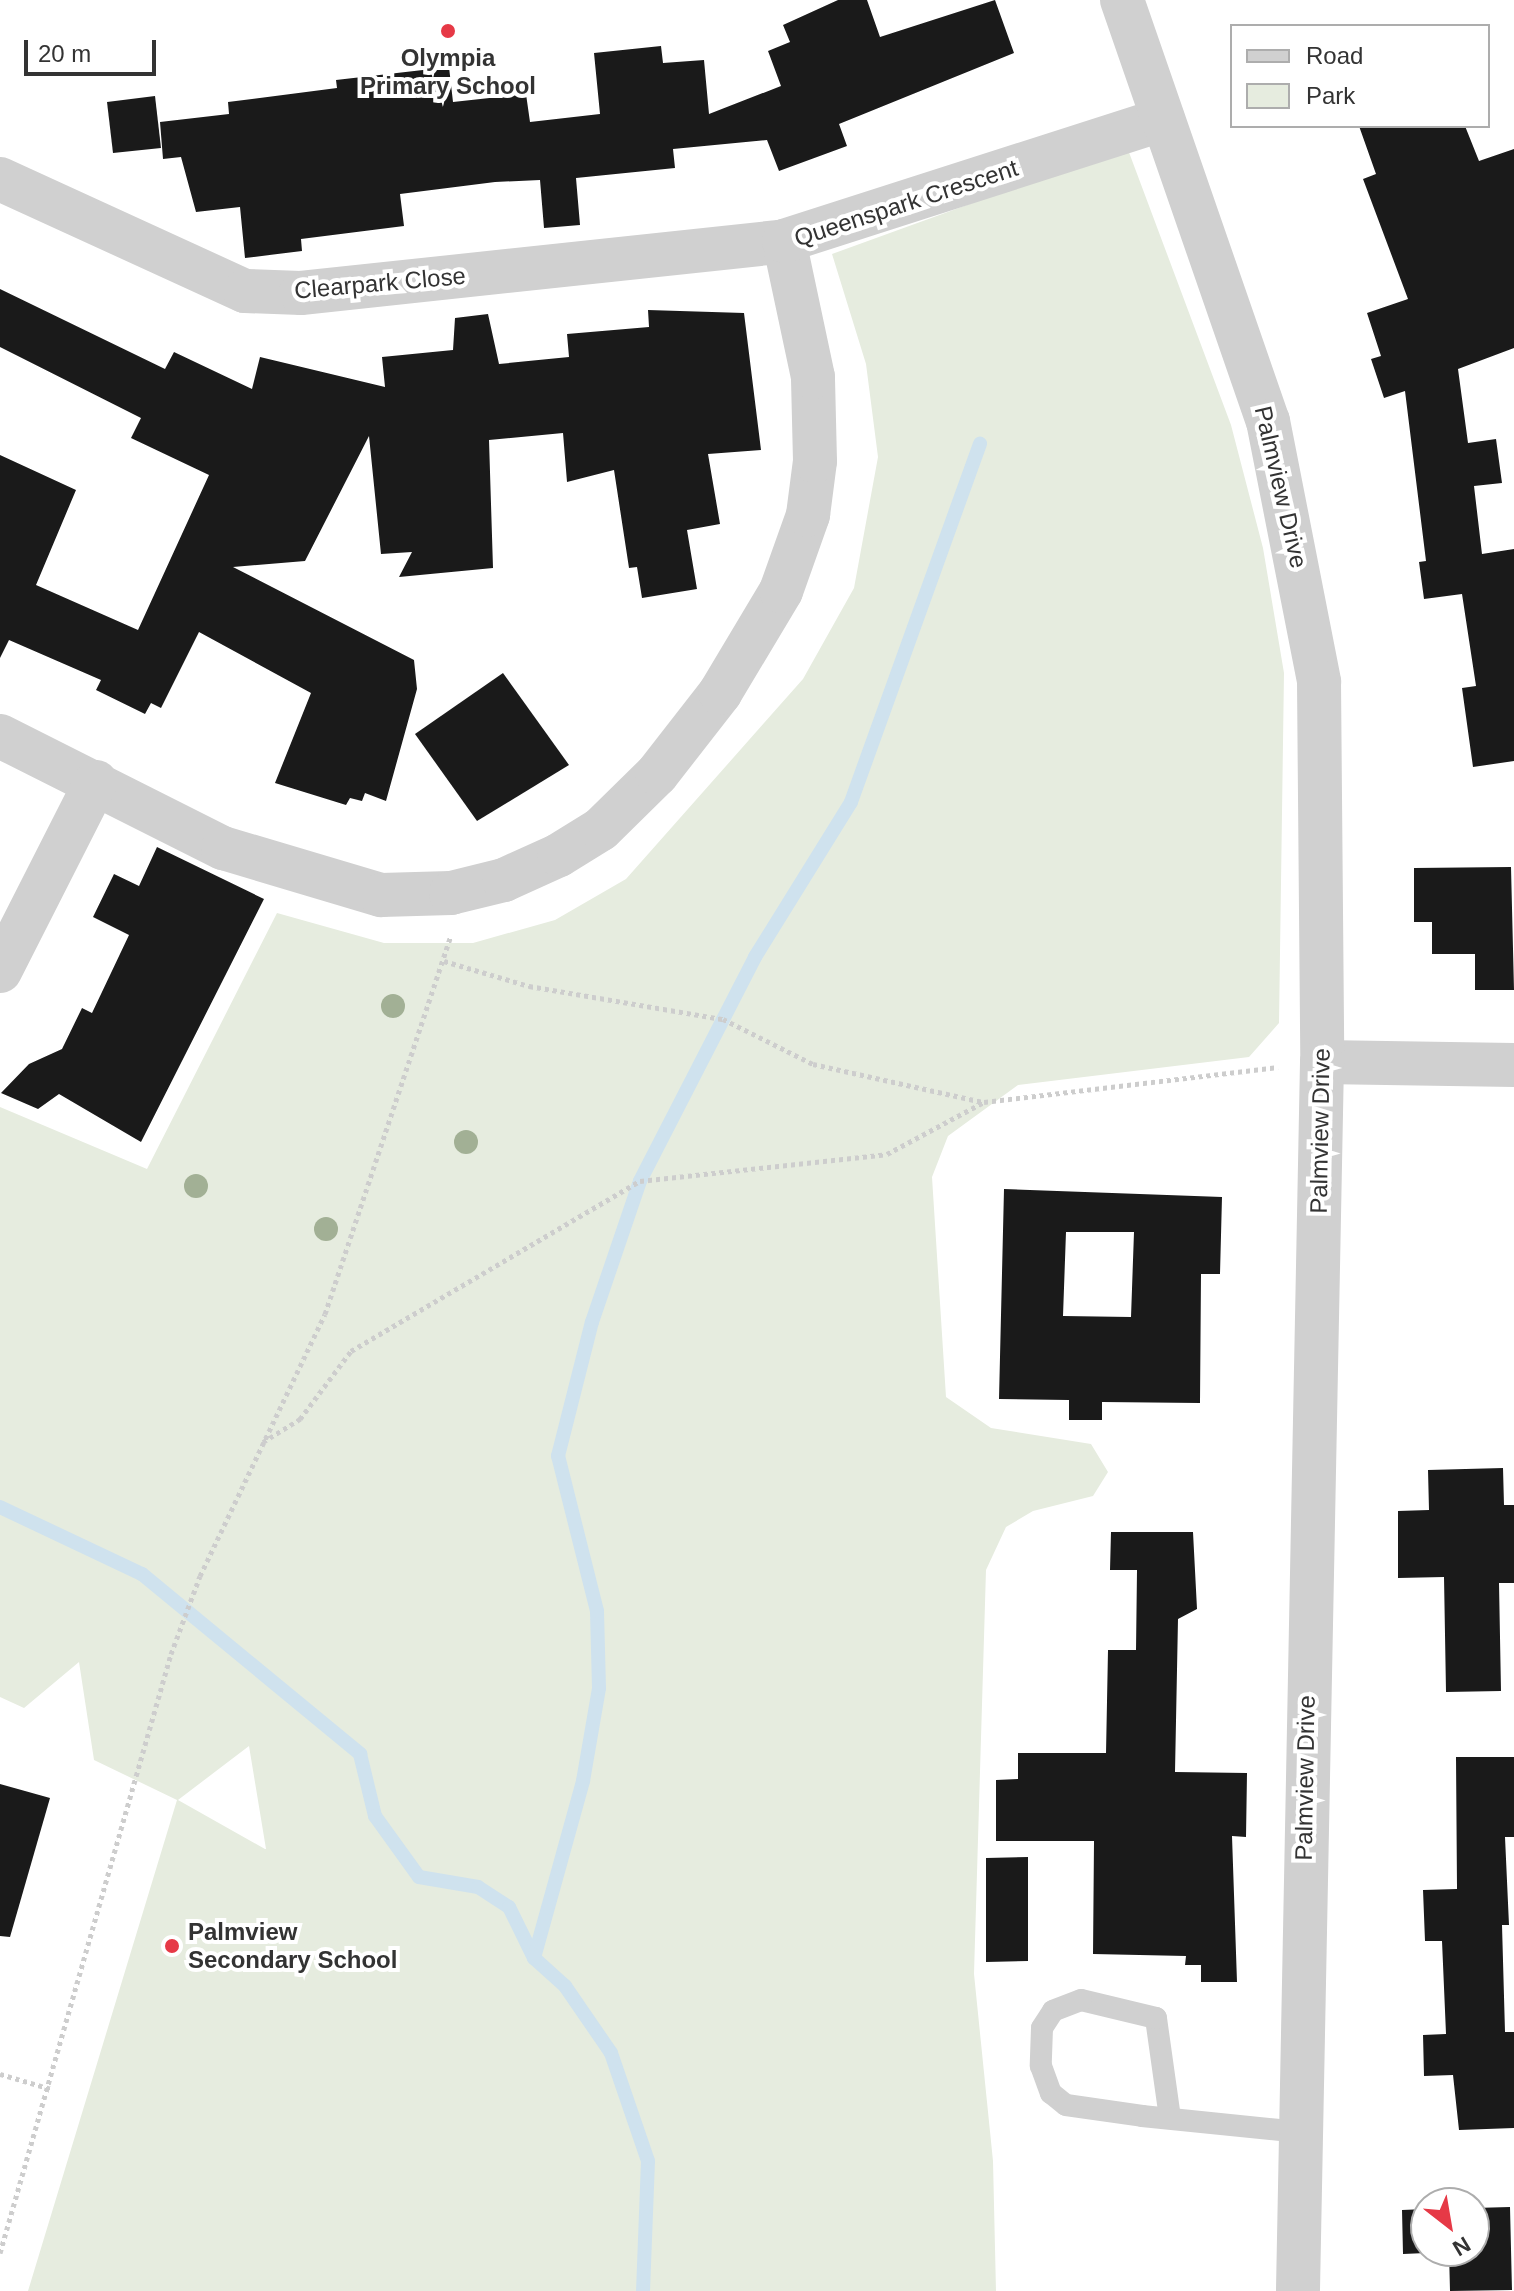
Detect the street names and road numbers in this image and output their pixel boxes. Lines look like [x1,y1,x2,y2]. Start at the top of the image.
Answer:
street label: Queenspark Crescent [791,153,1021,253]
street label: Clearpark Close [293,261,467,305]
street label: Palmview Drive [1248,403,1314,571]
street label: Palmview Drive [1304,1048,1336,1214]
street label: Palmview Drive [1289,1695,1321,1861]

